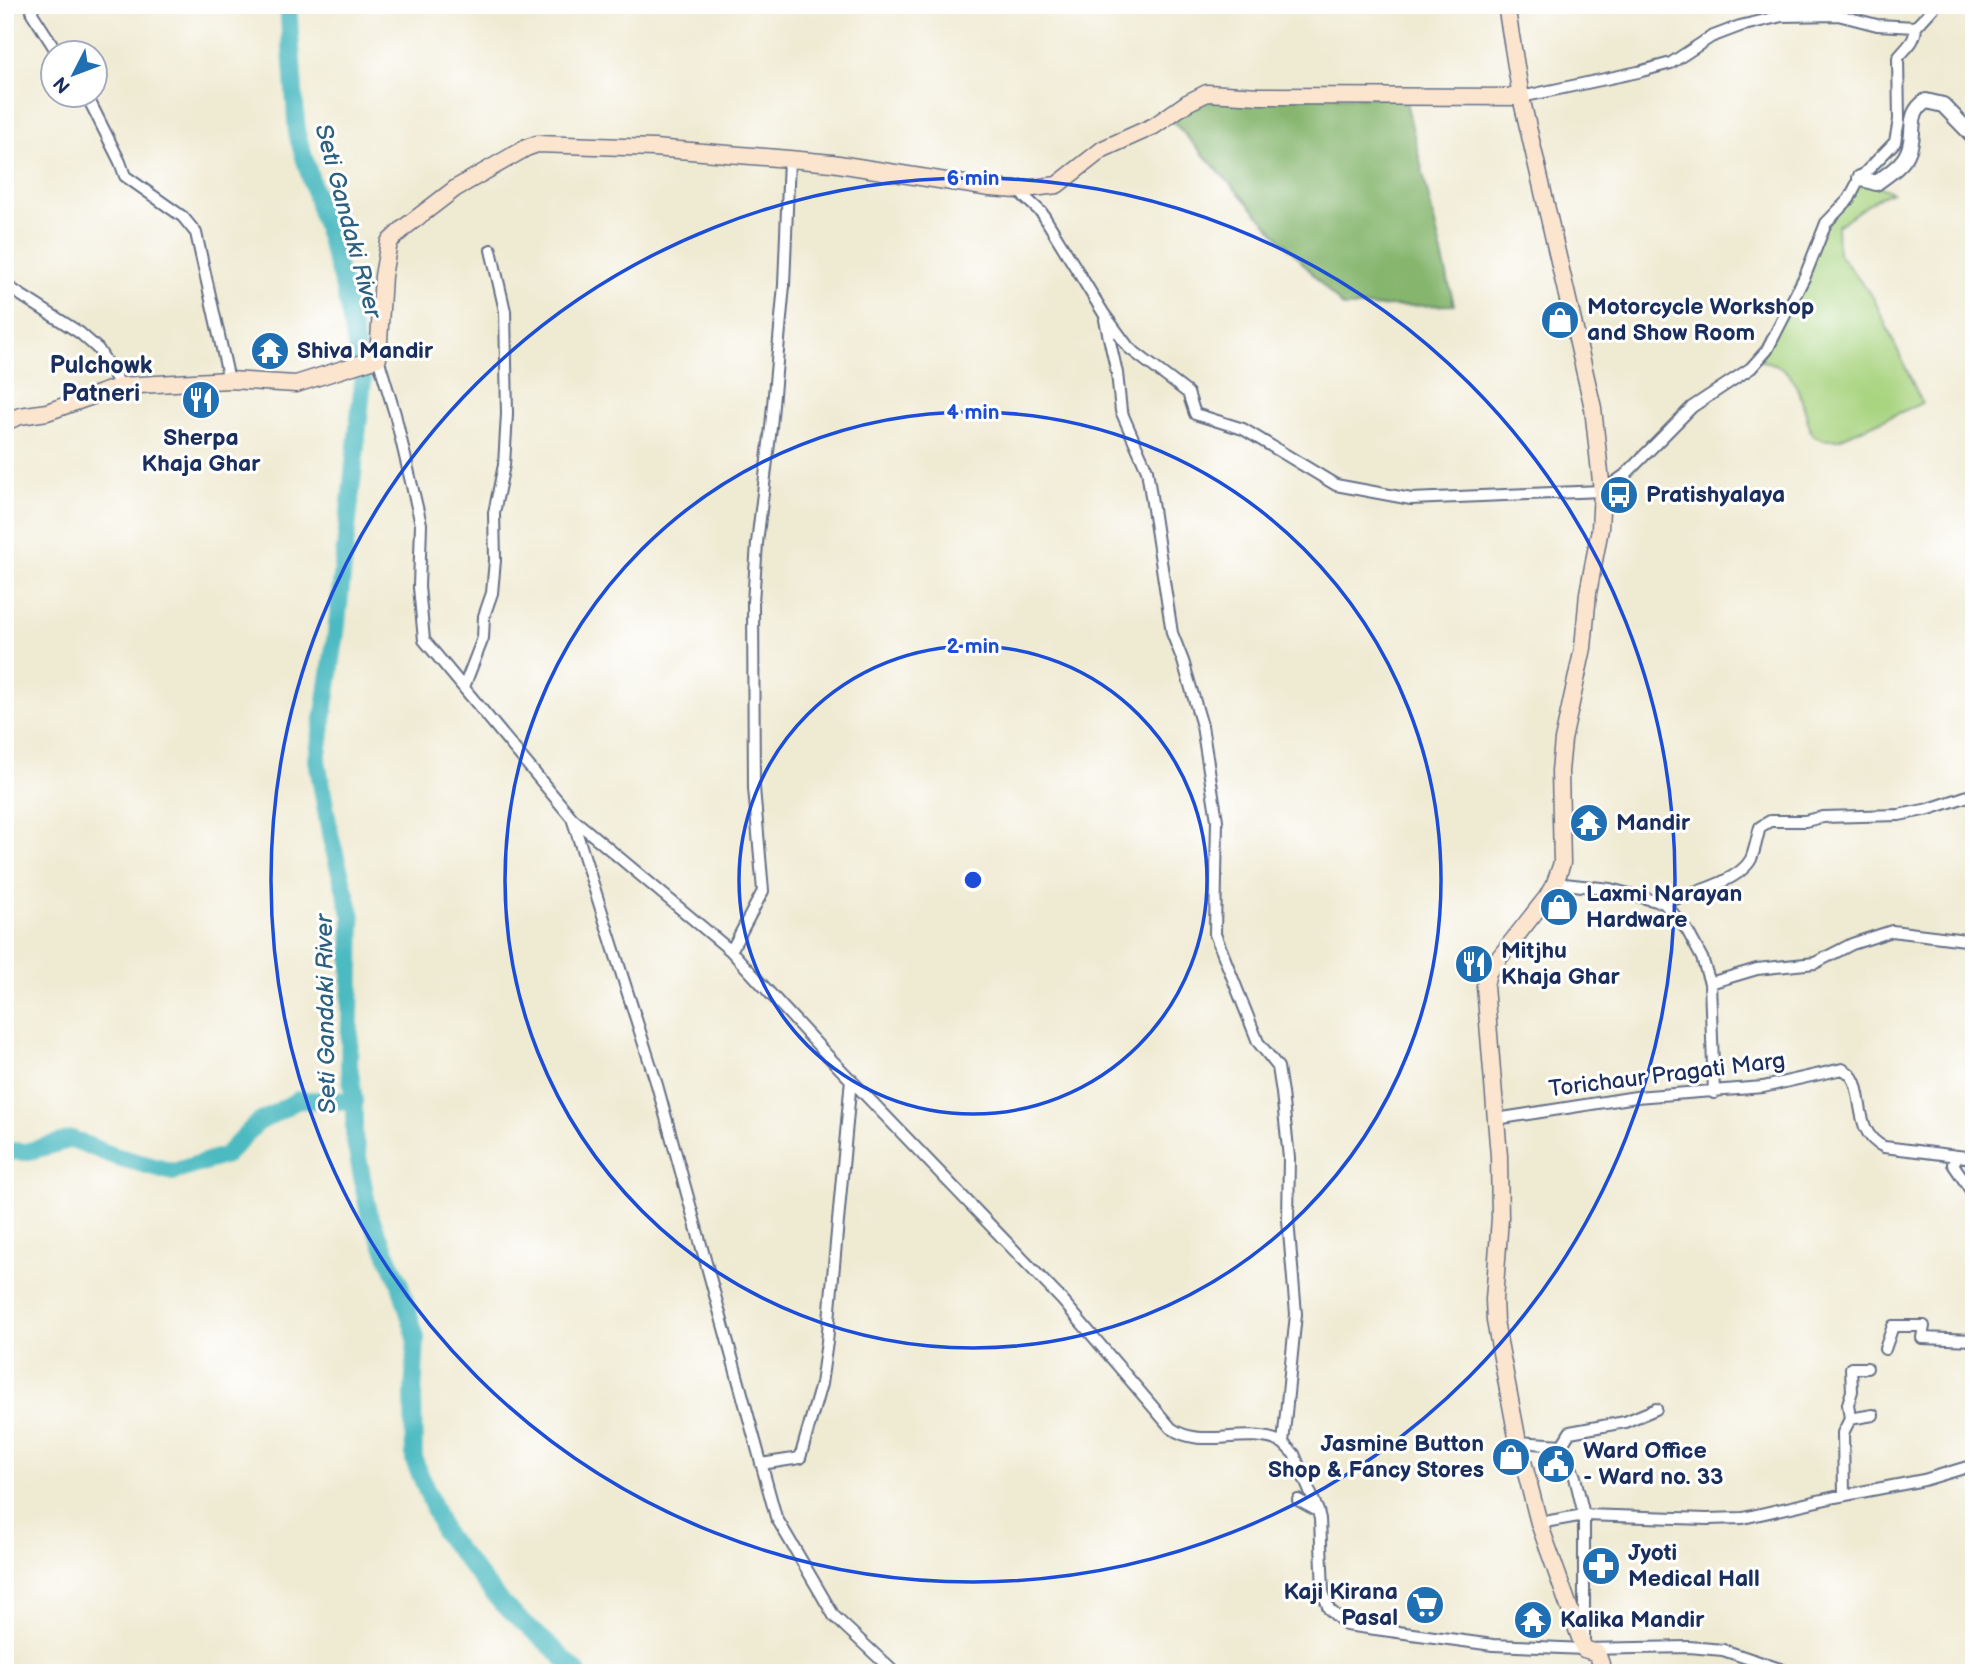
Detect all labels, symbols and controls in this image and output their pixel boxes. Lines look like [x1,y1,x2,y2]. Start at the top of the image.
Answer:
north arrow [38,38,108,108]
text: N [49,71,76,97]
water label: Seti Gandaki River [308,121,388,323]
text: 6 min [946,166,1000,191]
place label: Motorcycle Workshop and Show Room [1587,293,1814,347]
shop icon: Motorcycle Workshop and Show Room [1539,299,1581,341]
temple icon: Shiva Mandir [249,330,291,372]
place label: Shiva Mandir [297,337,434,365]
district label: Pulchowk Patneri [50,351,153,408]
restaurant icon: Sherpa Khaja Ghar [180,379,222,421]
text: 4 min [947,400,999,425]
place label: Sherpa Khaja Ghar [142,424,261,478]
bus stop icon: Pratishyalaya [1598,474,1640,516]
place label: Pratishyalaya [1646,481,1785,509]
text: 2 min [946,634,1000,659]
temple icon: Mandir [1568,802,1610,844]
place label: Mandir [1616,809,1691,837]
centre of rings [961,868,985,892]
place label: Laxmi Narayan Hardware [1586,880,1742,934]
shop icon: Laxmi Narayan Hardware [1538,886,1580,928]
water label: Seti Gandaki River [310,912,342,1114]
place label: Mitjhu Khaja Ghar [1501,937,1621,991]
restaurant icon: Mitjhu Khaja Ghar [1453,943,1495,985]
street label: Torichaur Pragati Marg [1547,1047,1787,1103]
place label: Jasmine Button Shop & Fancy Stores [1268,1430,1484,1484]
shop icon: Jasmine Button Shop & Fancy Stores [1490,1436,1532,1478]
place label: Ward Office - Ward no. 33 [1583,1437,1724,1491]
public building icon: Ward Office - Ward no. 33 [1535,1443,1577,1485]
place label: Jyoti Medical Hall [1628,1539,1760,1593]
pharmacy icon: Jyoti Medical Hall [1580,1545,1622,1587]
place label: Kaji Kirana Pasal [1283,1578,1398,1632]
supermarket icon: Kaji Kirana Pasal [1404,1584,1446,1626]
temple icon: Kalika Mandir [1512,1599,1554,1641]
place label: Kalika Mandir [1560,1606,1705,1634]

